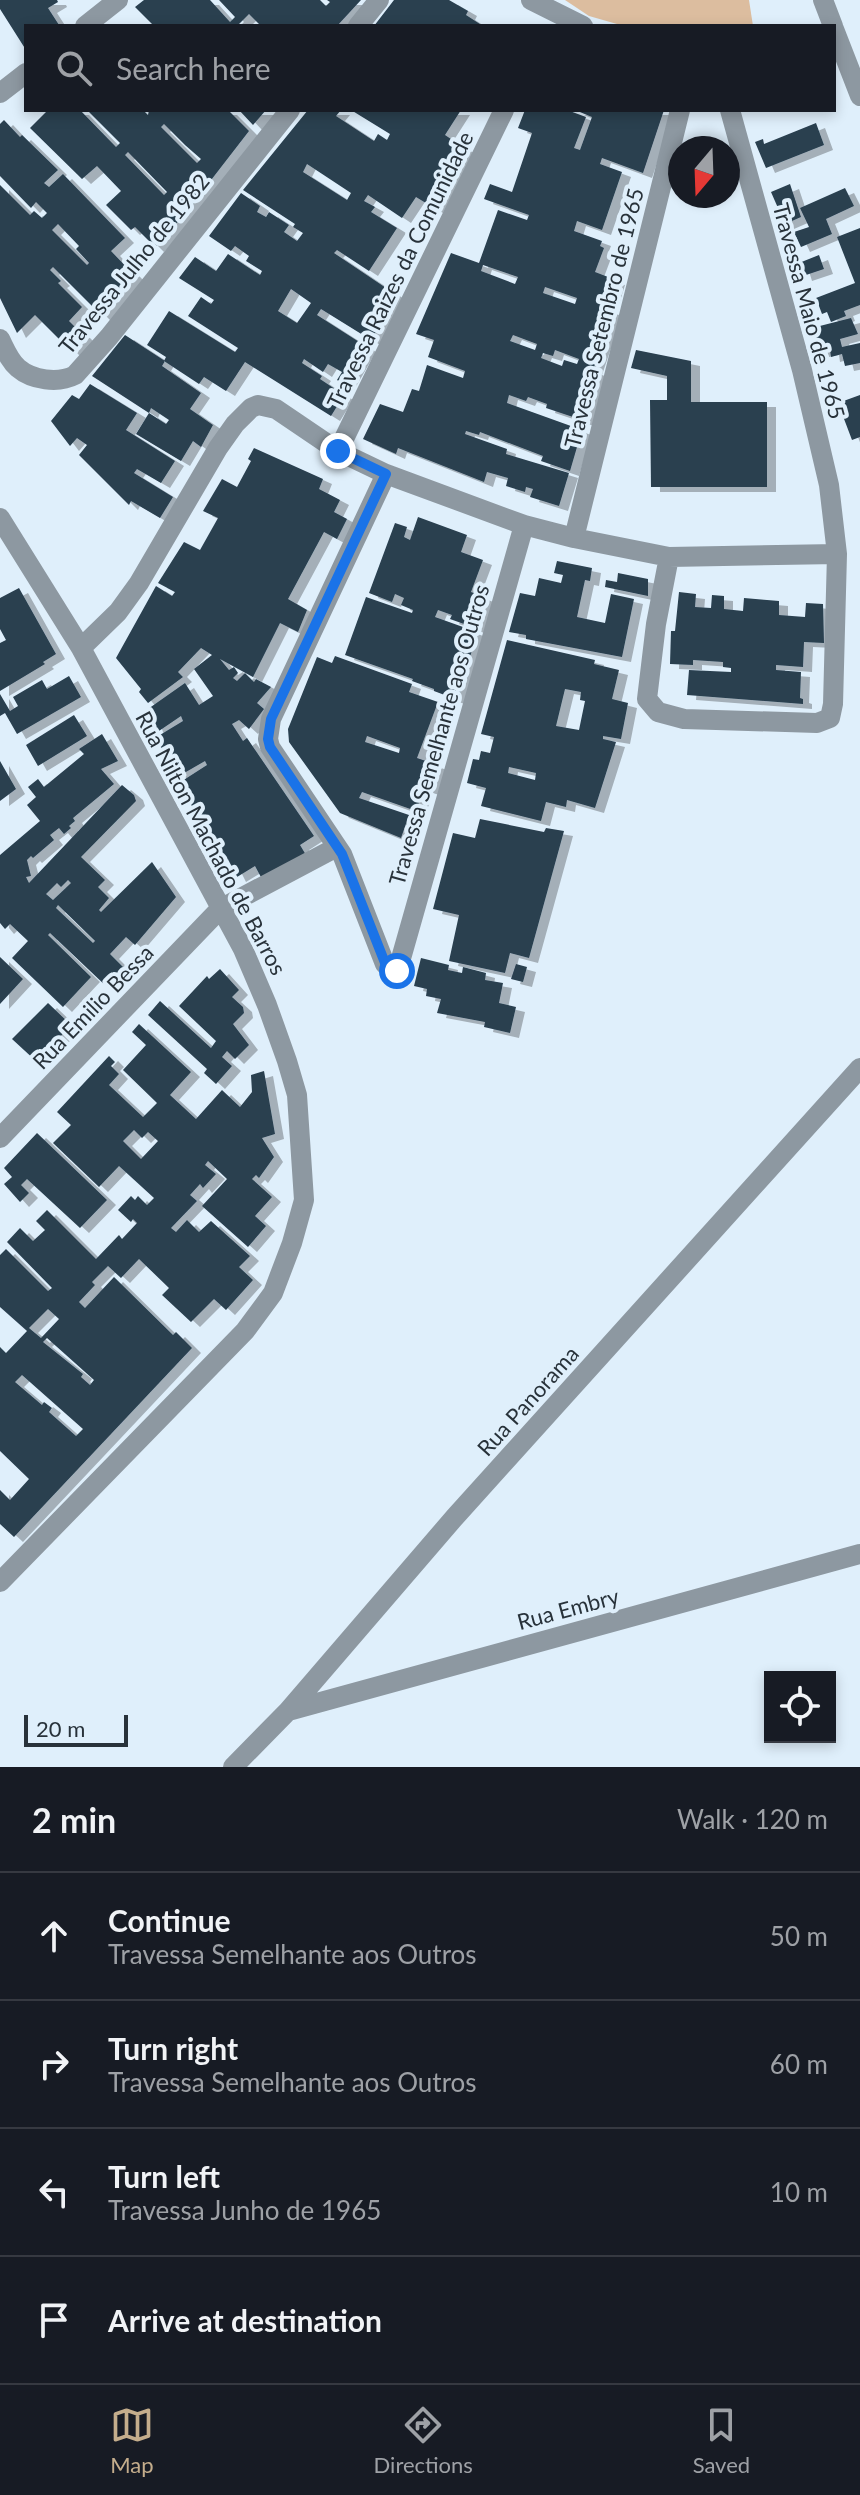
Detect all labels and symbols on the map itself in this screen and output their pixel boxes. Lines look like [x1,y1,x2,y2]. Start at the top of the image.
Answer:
street label: Travessa Raizes da Comunidade [321,127,478,413]
north arrow [668,136,740,208]
street label: Travessa Julho de 1982 [53,168,215,359]
street label: Travessa Setembro de 1965 [558,185,649,451]
street label: Travessa Maio de 1965 [768,200,851,422]
route end [320,433,356,469]
street label: Travessa Semelhante aos Outros [383,581,494,888]
street label: Rua Nilton Machado de Barros [130,706,293,979]
street label: Rua Emilio Bessa [27,939,159,1074]
route start [379,953,415,989]
street label: Rua Panorama [471,1340,584,1461]
street label: Rua Embry [514,1582,622,1635]
scale bar [24,1711,128,1747]

